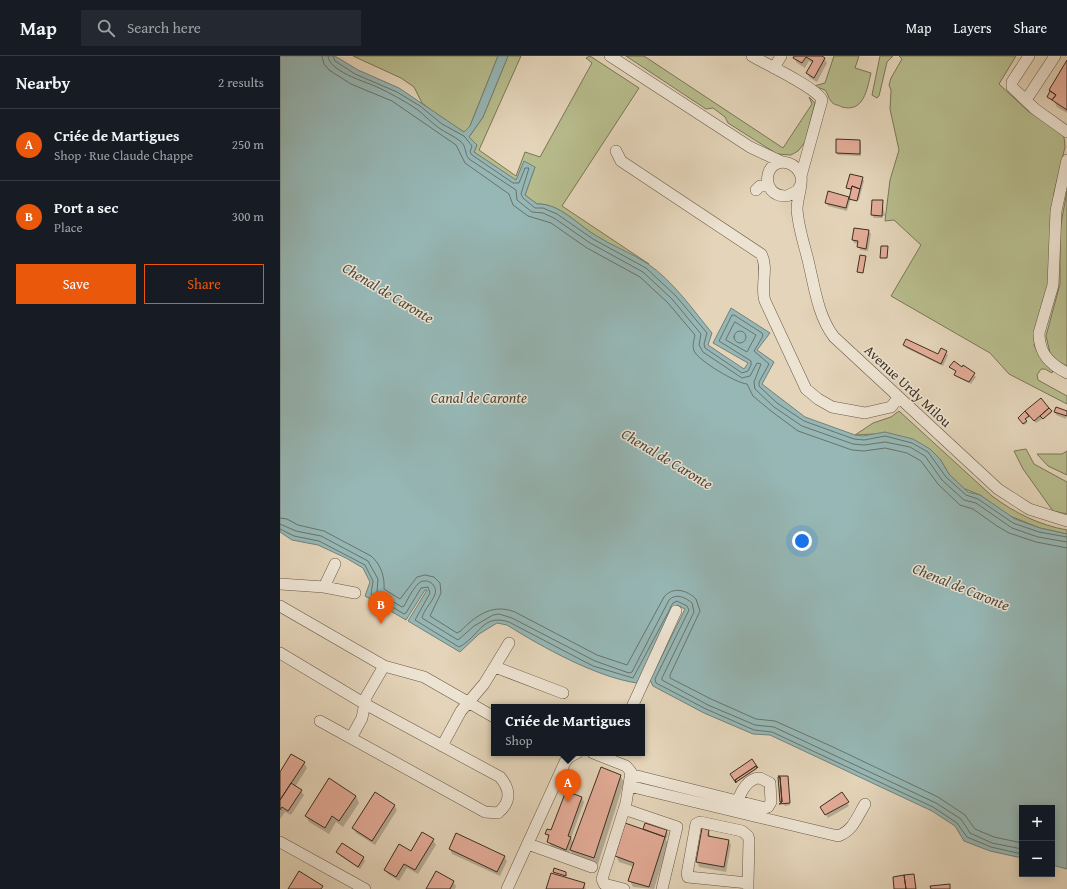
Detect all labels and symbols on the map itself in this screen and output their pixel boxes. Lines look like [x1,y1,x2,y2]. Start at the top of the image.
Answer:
water label: Chenal de Caronte [339,257,438,328]
street label: Avenue Urdy Milou [860,340,956,432]
water label: Canal de Caronte [431,387,527,408]
water label: Chenal de Caronte [618,423,717,494]
your location [792,531,812,551]
water label: Chenal de Caronte [909,558,1013,616]
pin: B [368,591,394,624]
pin: A [555,769,581,802]

